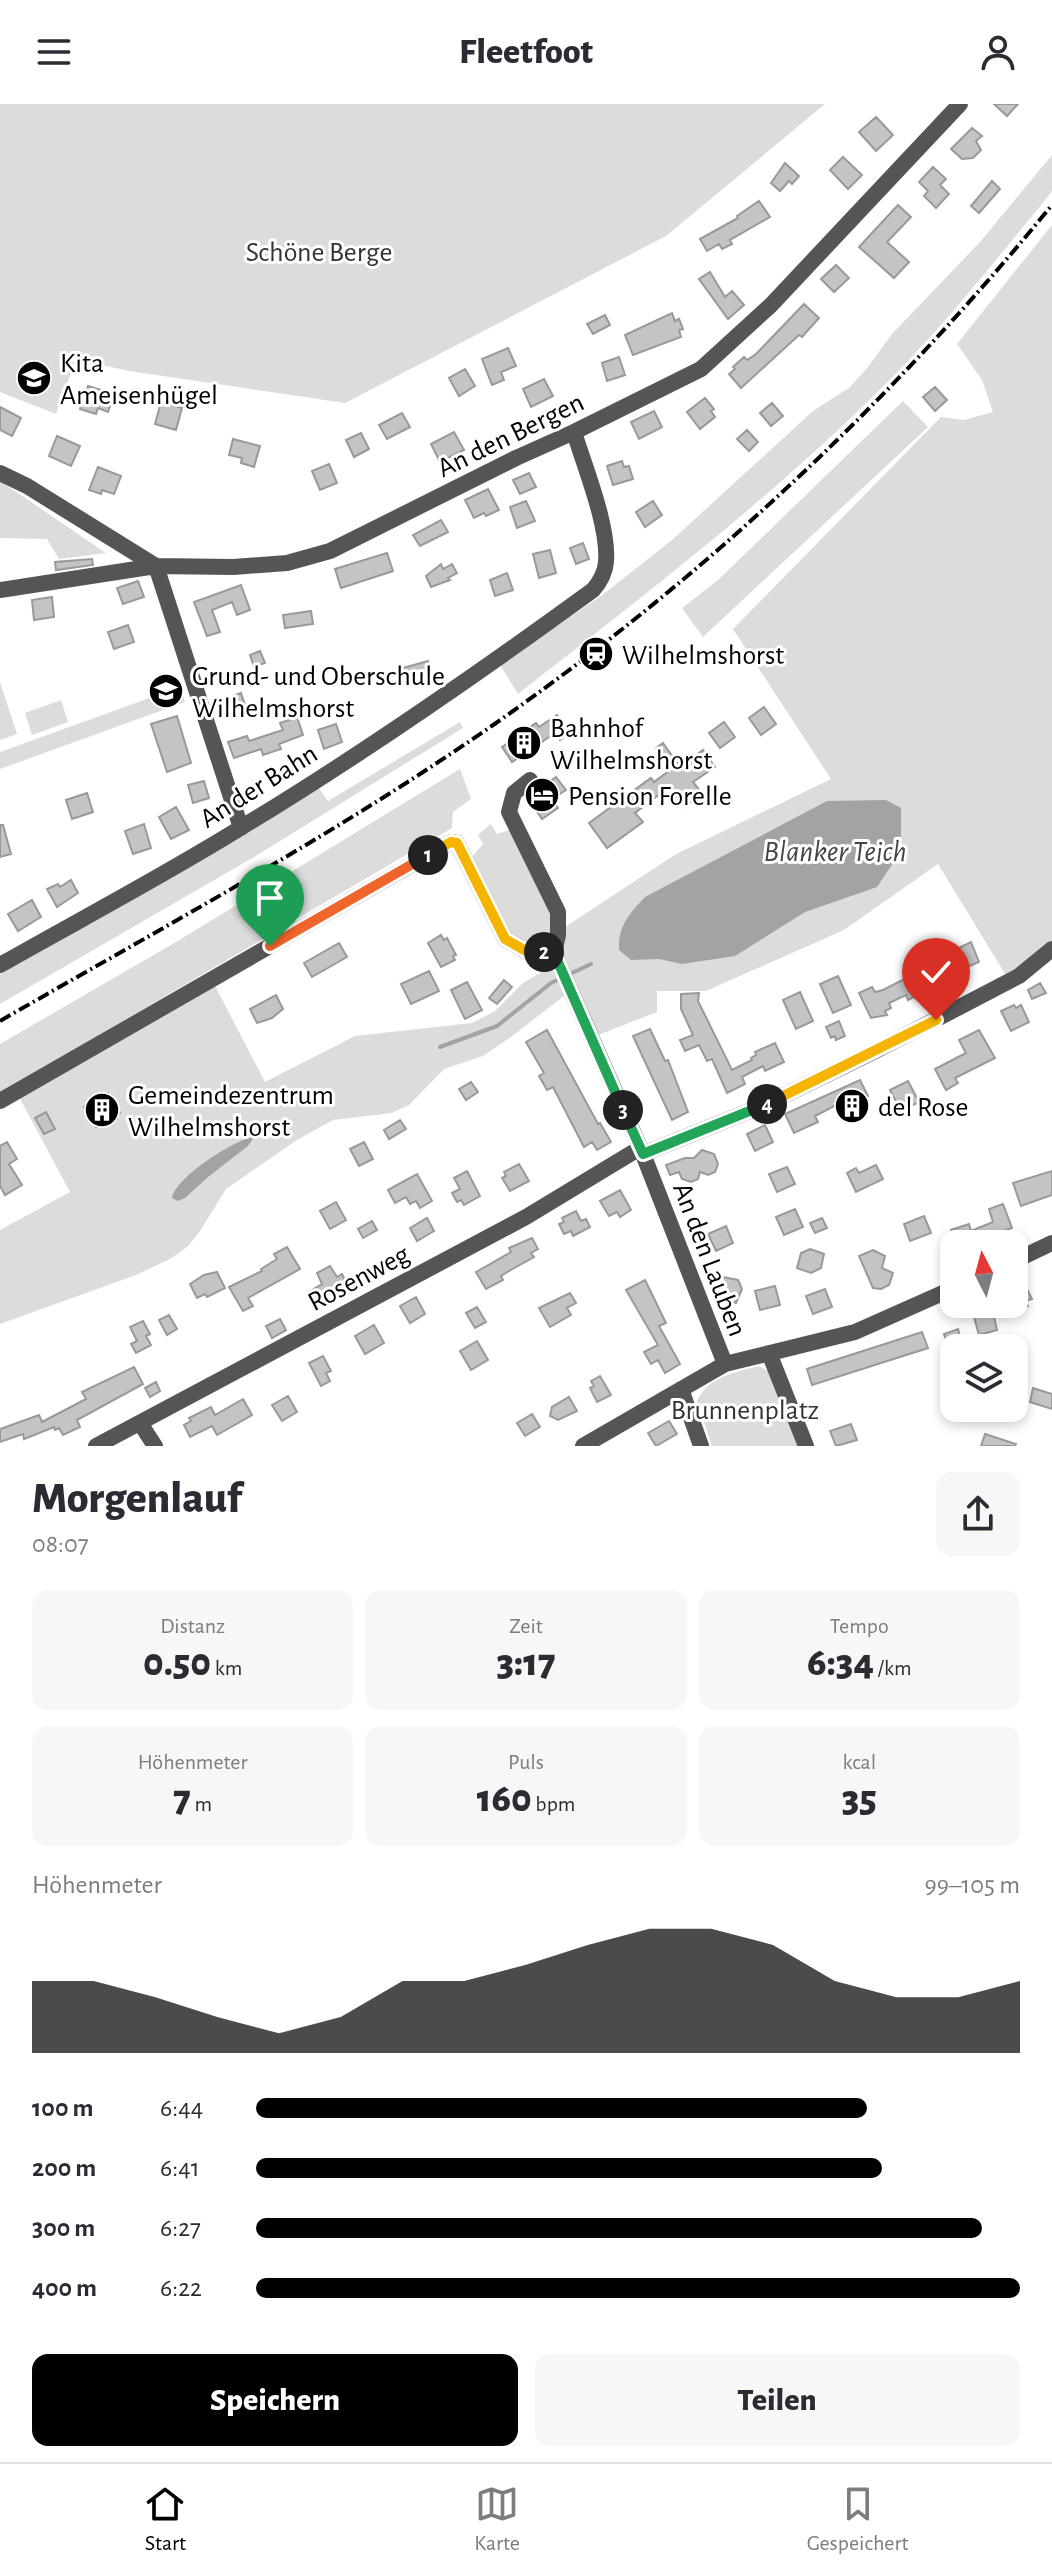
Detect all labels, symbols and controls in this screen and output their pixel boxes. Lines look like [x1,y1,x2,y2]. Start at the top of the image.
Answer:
icon: menu [32,30,76,74]
icon: person [976,30,1020,74]
text: Fleetfoot [459,34,593,70]
park label: Schöne Berge [246,239,392,267]
place label: Kita Ameisenhügel [60,350,218,410]
school or university icon: Kita Ameisenhügel [15,359,53,397]
street label: An den Bergen [433,388,589,483]
station icon: Wilhelmshorst [577,635,615,673]
place label: Wilhelmshorst [622,642,784,670]
place label: Grund- und Oberschule Wilhelmshorst [192,663,445,723]
school or university icon: Grund- und Oberschule Wilhelmshorst [147,672,185,710]
place label: Bahnhof Wilhelmshorst [550,715,712,775]
building icon: Bahnhof Wilhelmshorst [505,724,543,762]
street label: An der Bahn [195,740,323,834]
hotel icon: Pension Forelle [523,776,561,814]
place label: Pension Forelle [568,783,732,811]
pin: 1 [408,835,448,875]
water label: Blanker Teich [763,837,907,867]
text: 1 [424,844,432,866]
pin [236,864,304,946]
icon: arrive [248,876,292,920]
pin: 2 [524,932,564,972]
pin [902,938,970,1020]
text: 2 [539,941,549,963]
icon: check [914,950,958,994]
place label: Gemeindezentrum Wilhelmshorst [128,1082,334,1142]
pin: 4 [747,1084,787,1124]
building icon: del Rose [833,1087,871,1125]
pin: 3 [603,1090,643,1130]
building icon: Gemeindezentrum Wilhelmshorst [83,1091,121,1129]
text: 4 [761,1093,773,1115]
place label: del Rose [878,1094,969,1122]
text: 3 [618,1099,628,1121]
street label: An den Lauben [667,1179,751,1340]
north arrow [940,1230,1028,1318]
map controls [940,1230,1028,1422]
street label: Rosenweg [304,1240,414,1317]
button: layers [940,1334,1028,1422]
park label: Brunnenplatz [671,1397,819,1425]
button: share [936,1472,1020,1556]
text: Morgenlauf [32,1477,242,1521]
text: 08:07 [32,1531,89,1557]
text: Distanz [160,1615,225,1637]
text: Zeit [509,1615,543,1637]
text: Tempo [830,1615,889,1637]
text: 0.50 [143,1643,211,1683]
text: 3:17 [496,1643,556,1683]
text: 6:34 [807,1643,874,1683]
text: km [211,1657,242,1679]
text: /km [874,1657,912,1679]
text: Höhenmeter [138,1751,248,1773]
text: Puls [508,1751,544,1773]
text: kcal [843,1751,876,1773]
text: 7 [173,1779,191,1819]
text: 160 [477,1779,532,1819]
text: 35 [842,1779,877,1819]
text: m [191,1793,212,1815]
text: bpm [532,1793,575,1815]
text: Höhenmeter [32,1872,162,1898]
text: 99–105 m [925,1872,1020,1898]
text: 100 m [32,2095,93,2121]
text: 6:44 [160,2095,203,2121]
text: 200 m [32,2155,96,2181]
text: 6:41 [160,2155,200,2181]
text: 300 m [32,2215,95,2241]
text: 6:27 [160,2215,201,2241]
text: 400 m [32,2275,97,2301]
text: 6:22 [160,2275,202,2301]
button: Speichern [32,2354,518,2446]
button: Teilen [534,2354,1020,2446]
tab: Start [143,2482,187,2556]
tab: Karte [474,2482,520,2556]
tab: Gespeichert [807,2482,909,2556]

